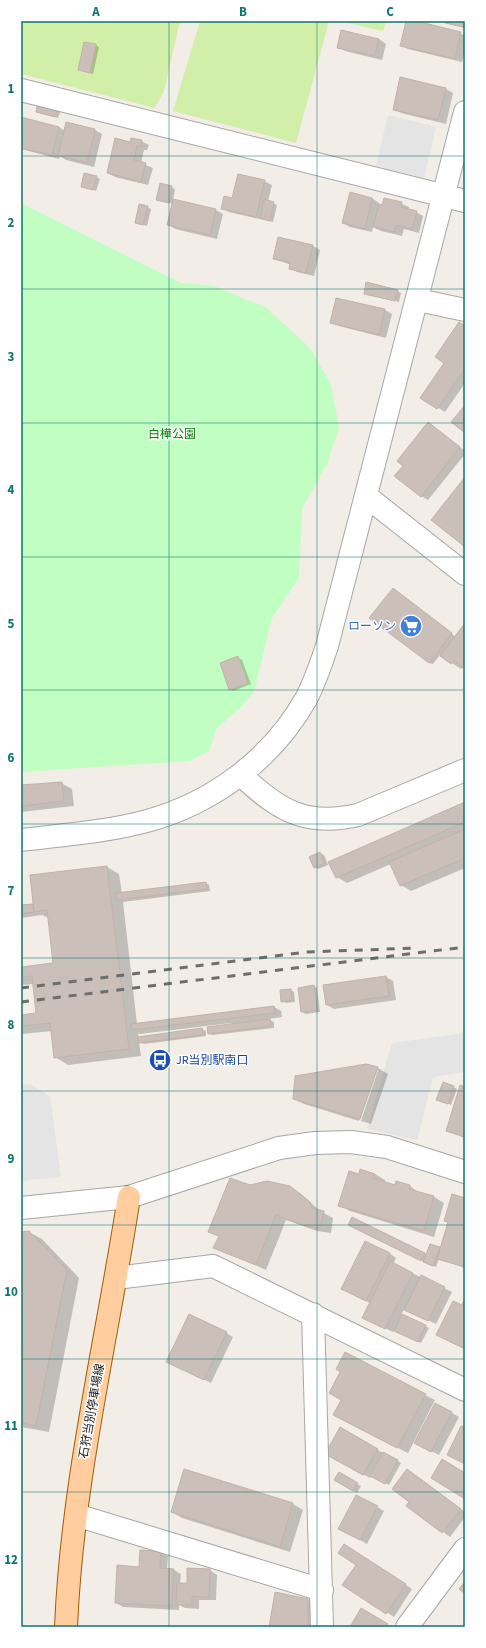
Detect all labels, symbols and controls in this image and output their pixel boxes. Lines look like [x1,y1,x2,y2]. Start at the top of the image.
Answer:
text: A [91,3,100,21]
text: B [239,3,247,21]
text: C [386,3,394,21]
text: 1 [8,80,15,98]
text: 2 [8,214,15,232]
text: 3 [8,348,15,366]
park label: 白樺公園 [148,426,196,443]
text: 4 [8,481,15,499]
supermarket icon: ローソン [398,613,424,639]
text: 5 [8,615,15,633]
place label: ローソン [348,618,396,635]
text: 6 [8,749,15,767]
text: 7 [8,882,15,900]
text: 8 [8,1016,15,1034]
bus stop icon: JR当別駅南口 [147,1047,173,1073]
place label: JR当別駅南口 [176,1052,249,1069]
text: 9 [8,1150,15,1168]
text: 10 [4,1283,18,1301]
street label: 石狩当別停車場線 [75,1362,109,1460]
text: 11 [4,1417,18,1435]
text: 12 [4,1551,18,1569]

